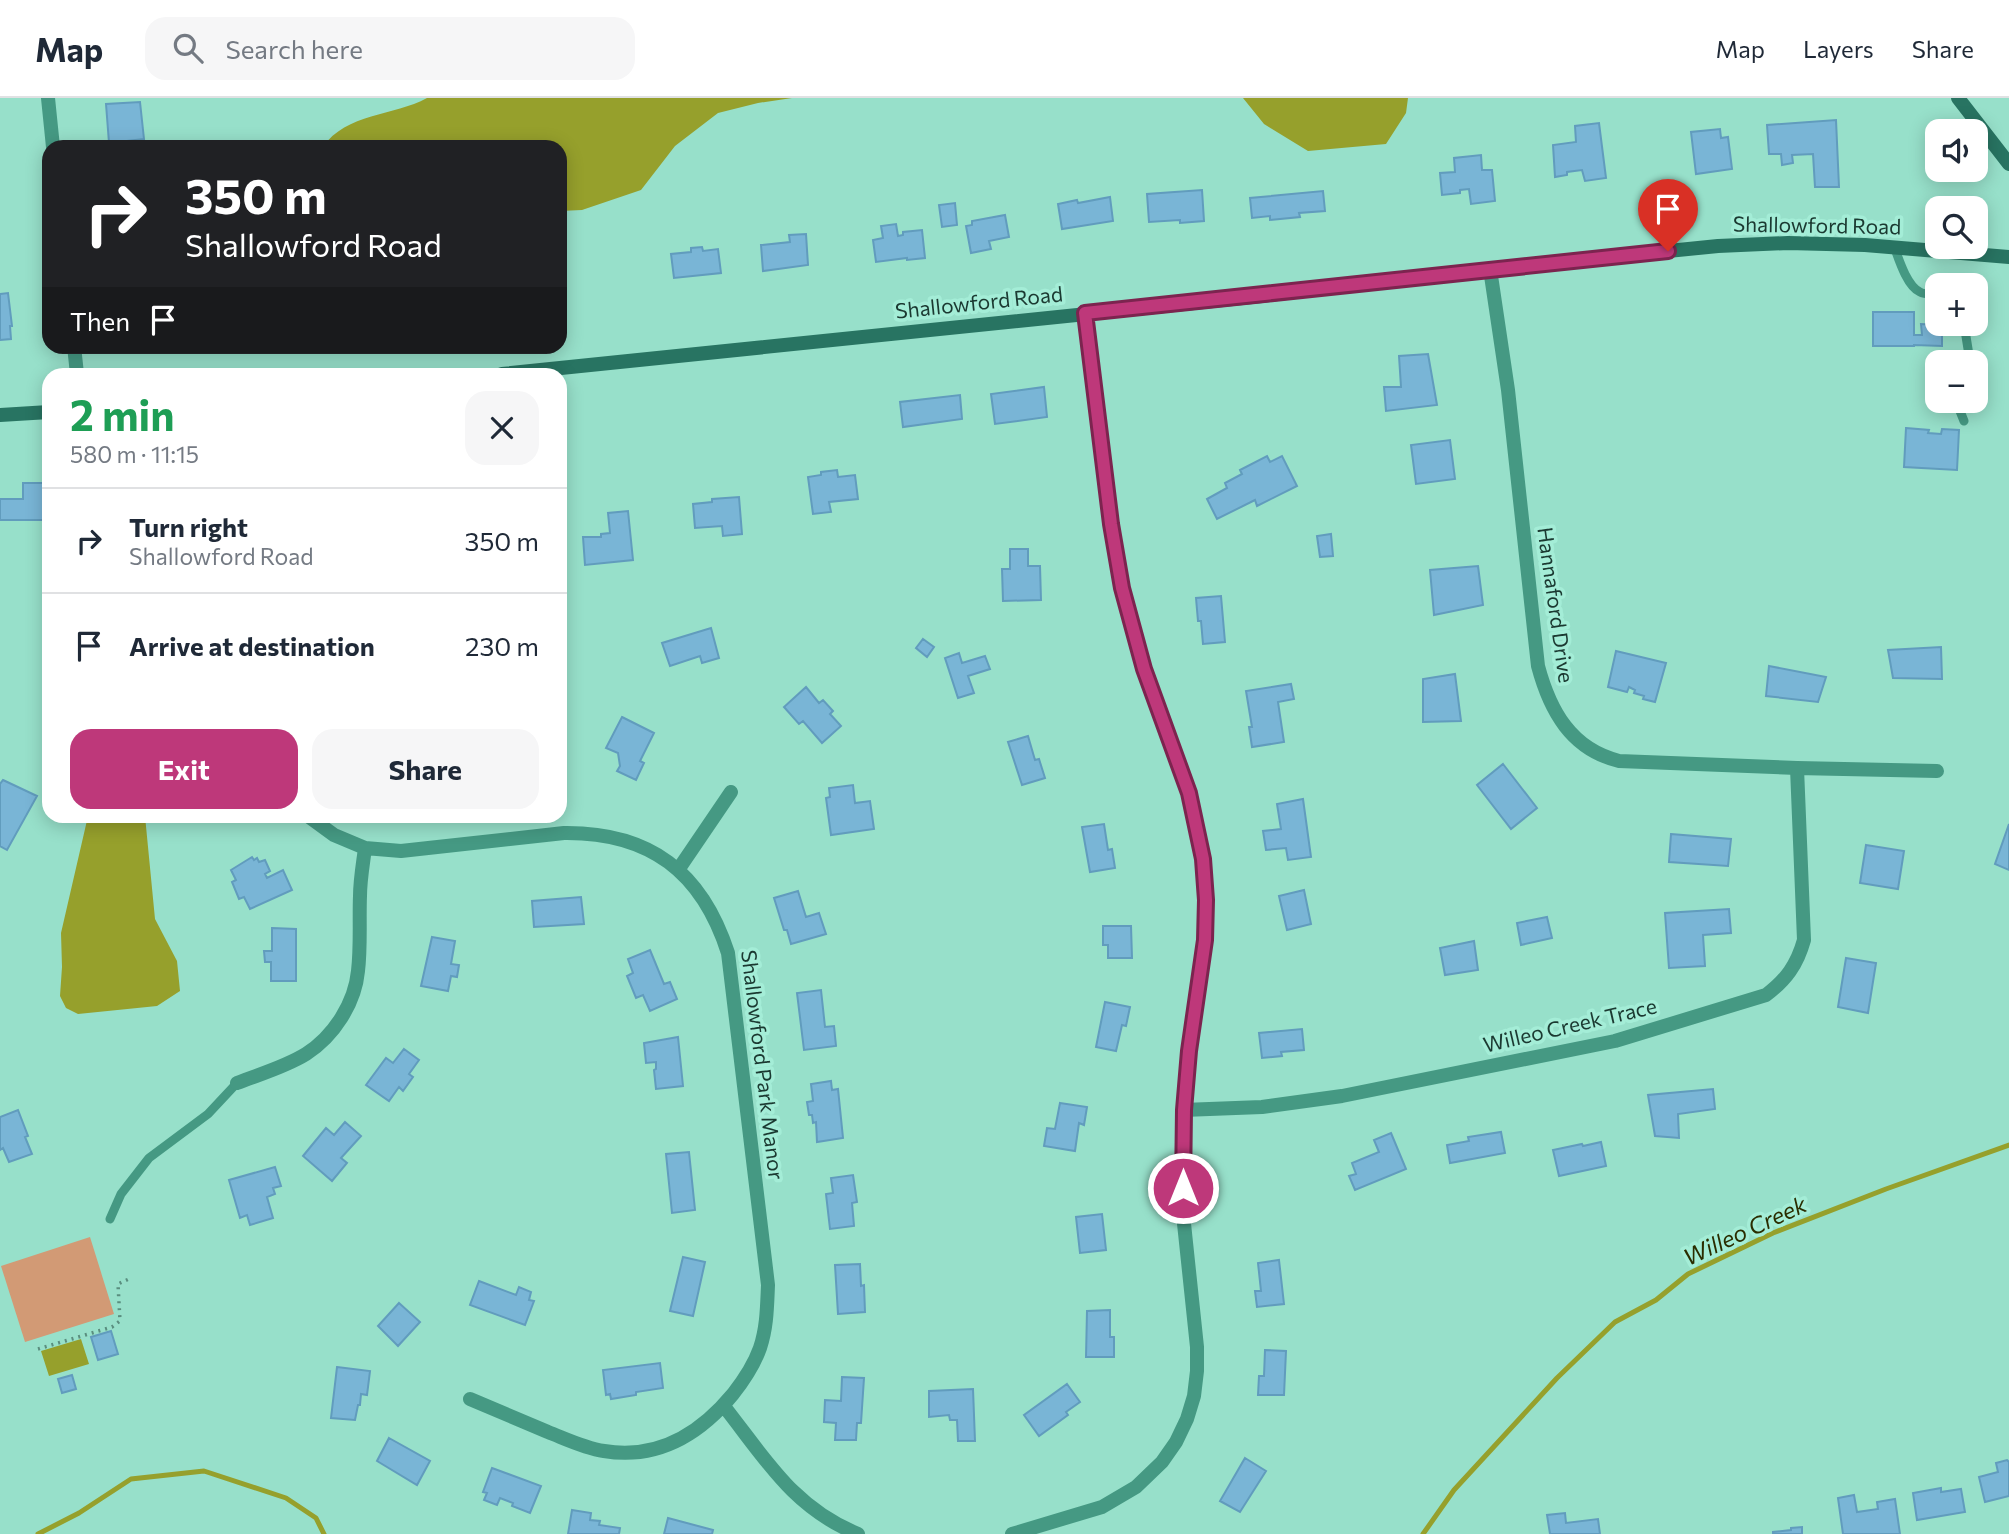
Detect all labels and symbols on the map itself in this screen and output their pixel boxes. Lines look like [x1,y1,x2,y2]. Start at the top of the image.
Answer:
pin [1638,179,1698,251]
street label: Shallowford Road [1733,211,1901,238]
street label: Shallowford Road [894,280,1064,323]
street label: Hannaford Drive [1533,525,1580,684]
street label: Shallowford Park Manor [737,949,790,1181]
street label: Willeo Creek Trace [1480,992,1659,1057]
position arrow [1146,1151,1220,1225]
water label: Willeo Creek [1679,1189,1811,1271]

